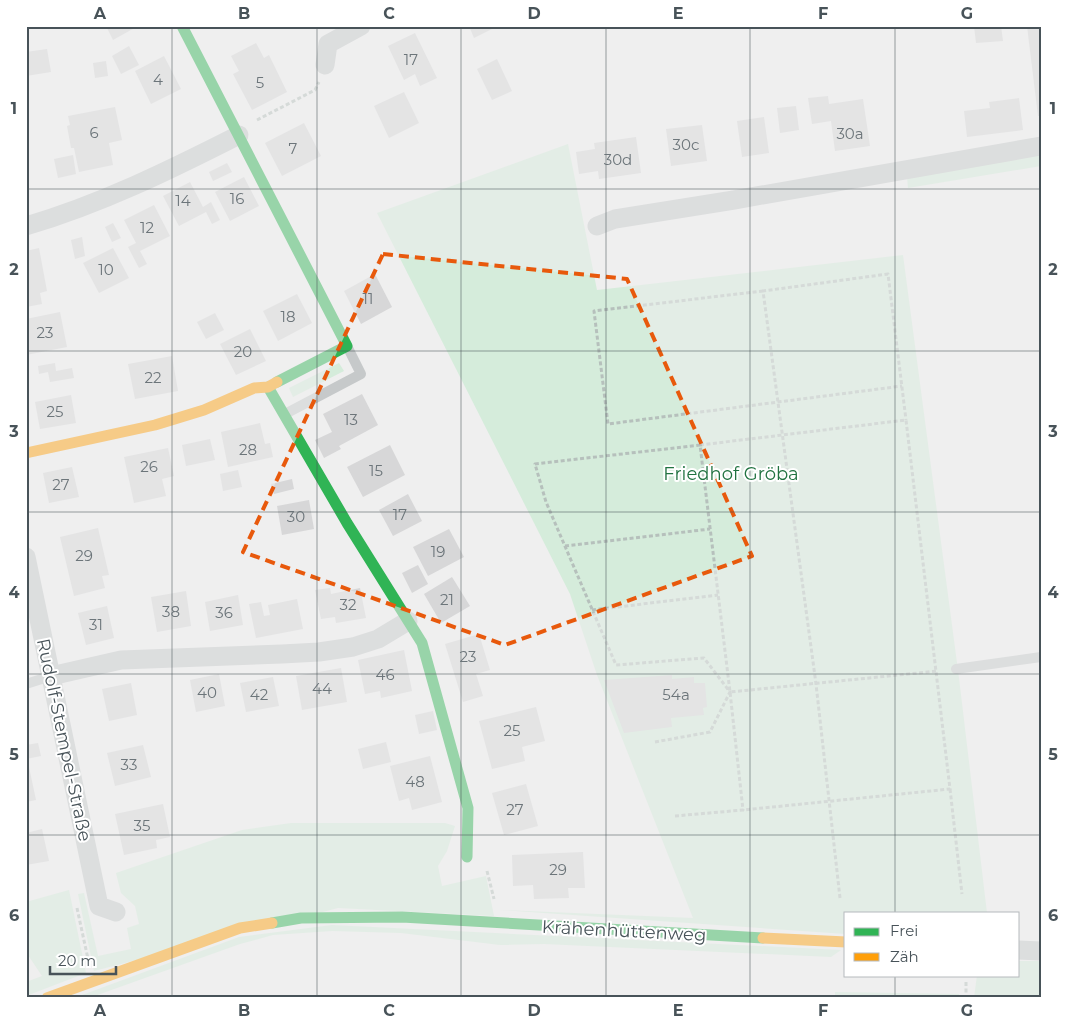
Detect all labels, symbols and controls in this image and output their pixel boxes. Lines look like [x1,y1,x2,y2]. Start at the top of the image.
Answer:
text: A [93,4,107,23]
text: B [238,4,250,23]
text: C [383,4,395,23]
text: D [527,4,541,23]
text: E [673,4,683,23]
text: F [818,4,828,23]
text: G [961,4,973,23]
house number: 17 [404,50,418,69]
house number: 4 [153,70,163,89]
house number: 5 [256,73,264,92]
text: 1 [11,99,17,118]
text: 1 [1050,99,1056,118]
house number: 6 [89,123,99,142]
house number: 30a [836,124,864,143]
house number: 30c [673,135,699,154]
house number: 7 [289,139,298,158]
house number: 30d [604,150,632,169]
house number: 16 [230,189,244,208]
house number: 14 [175,191,191,210]
house number: 12 [140,218,154,237]
text: 2 [9,260,19,279]
house number: 10 [98,260,114,279]
text: 2 [1048,260,1058,279]
house number: 11 [363,289,373,308]
house number: 18 [281,307,296,326]
house number: 23 [37,323,53,342]
house number: 20 [234,342,252,361]
house number: 22 [144,368,162,387]
house number: 25 [46,402,64,421]
house number: 13 [344,410,358,429]
text: 3 [8,422,19,441]
text: 3 [1047,422,1058,441]
house number: 28 [239,440,257,459]
house number: 26 [140,457,158,476]
house number: 15 [369,461,383,480]
park label: Friedhof Gröba [663,463,799,485]
house number: 27 [52,475,70,494]
house number: 17 [393,505,407,524]
house number: 30 [287,507,305,526]
house number: 19 [431,542,445,561]
house number: 29 [75,546,93,565]
text: 4 [8,583,20,602]
text: 4 [1047,583,1059,602]
house number: 21 [440,590,454,609]
house number: 32 [340,595,356,614]
house number: 38 [162,602,180,621]
house number: 36 [215,603,233,622]
house number: 31 [89,615,103,634]
street label: Rudolf-Stempel-Straße [32,637,96,844]
house number: 23 [460,647,476,666]
house number: 46 [375,665,395,684]
house number: 44 [312,679,332,698]
house number: 40 [197,683,217,702]
house number: 42 [250,685,268,704]
house number: 54a [662,685,690,704]
house number: 25 [503,721,521,740]
text: 5 [9,745,19,764]
text: 5 [1048,745,1058,764]
house number: 33 [121,755,137,774]
house number: 48 [405,772,425,791]
house number: 27 [506,800,524,819]
house number: 35 [134,816,150,835]
house number: 29 [549,860,567,879]
text: 6 [9,906,19,925]
text: 6 [1048,906,1058,925]
legend [844,912,1020,976]
street label: Krähenhüttenweg [541,916,707,946]
text: Frei [890,921,918,940]
scale bar [50,944,116,976]
text: Zäh [890,947,919,966]
text: 20 m [58,951,96,970]
text: A [93,1001,107,1020]
text: B [238,1001,250,1020]
text: C [383,1001,395,1020]
text: D [527,1001,541,1020]
text: E [673,1001,683,1020]
text: F [818,1001,828,1020]
text: G [961,1001,973,1020]

